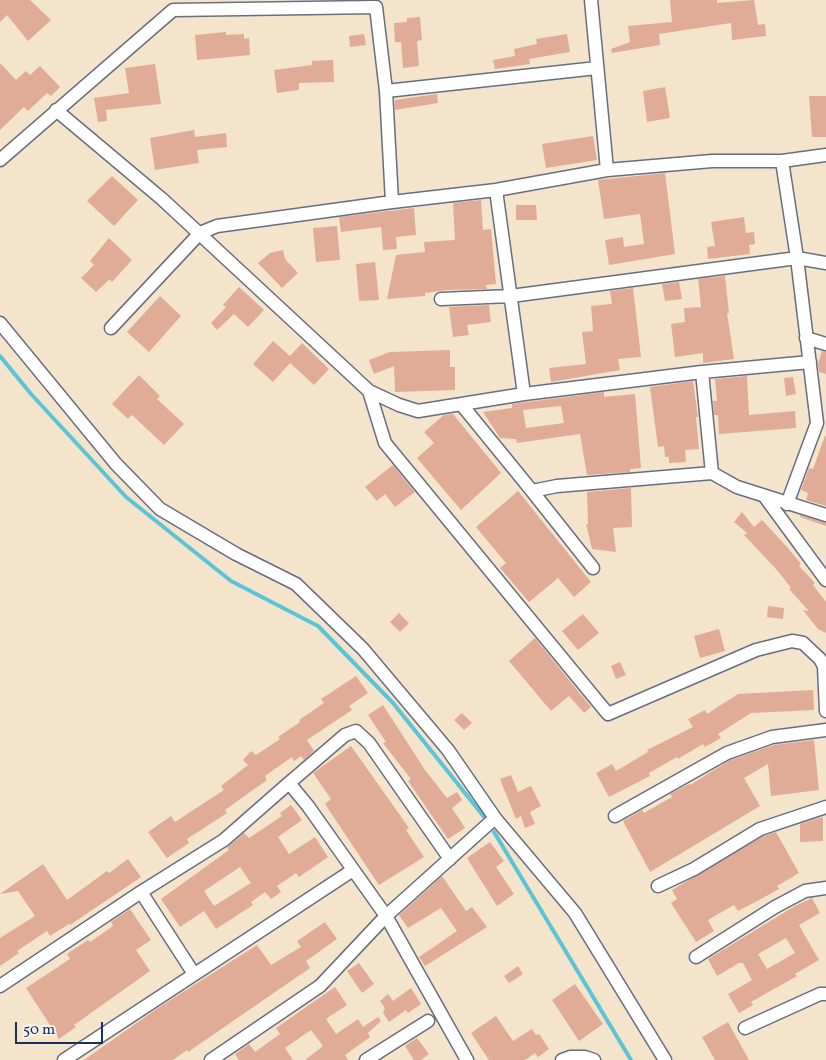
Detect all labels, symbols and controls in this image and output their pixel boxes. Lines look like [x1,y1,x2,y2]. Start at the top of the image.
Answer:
scale bar [18,1012,105,1044]
text: 50 m [23,1020,55,1041]

